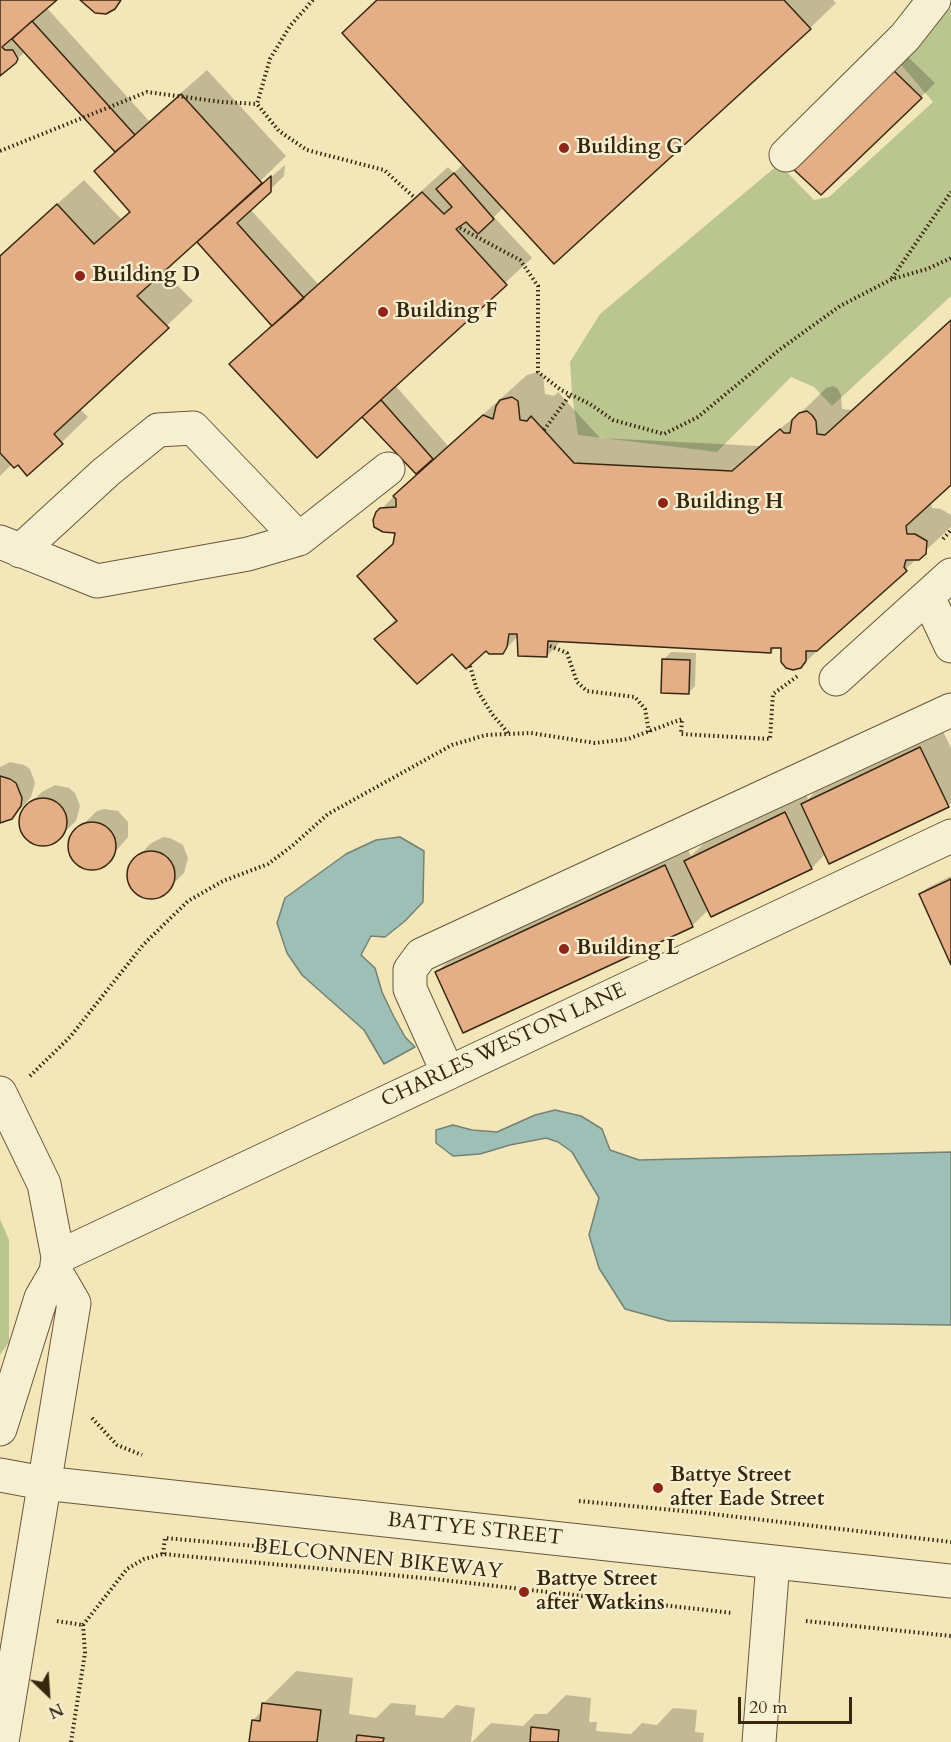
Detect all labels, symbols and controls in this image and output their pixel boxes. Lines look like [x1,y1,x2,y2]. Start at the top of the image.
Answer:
place label: Building G [576,135,683,161]
marker: Building G [557,141,571,155]
place label: Building D [92,263,200,289]
marker: Building D [73,269,87,283]
place label: Building F [395,299,497,325]
marker: Building F [376,305,390,319]
place label: Building H [675,490,784,516]
marker: Building H [656,496,670,510]
place label: Building L [576,936,679,962]
marker: Building L [557,942,571,956]
street label: CHARLES WESTON LANE [378,978,630,1114]
place label: Battye Street after Eade Street [670,1463,824,1513]
marker: Battye Street after Eade Street [651,1481,665,1495]
street label: BATTYE STREET [386,1508,564,1552]
street label: BELCONNEN BIKEWAY [252,1534,504,1586]
place label: Battye Street after Watkins [536,1567,665,1617]
marker: Battye Street after Watkins [517,1585,531,1599]
north arrow [18,1664,78,1724]
scale bar [741,1685,855,1723]
text: 20 m [749,1695,788,1720]
text: N [45,1697,67,1723]

